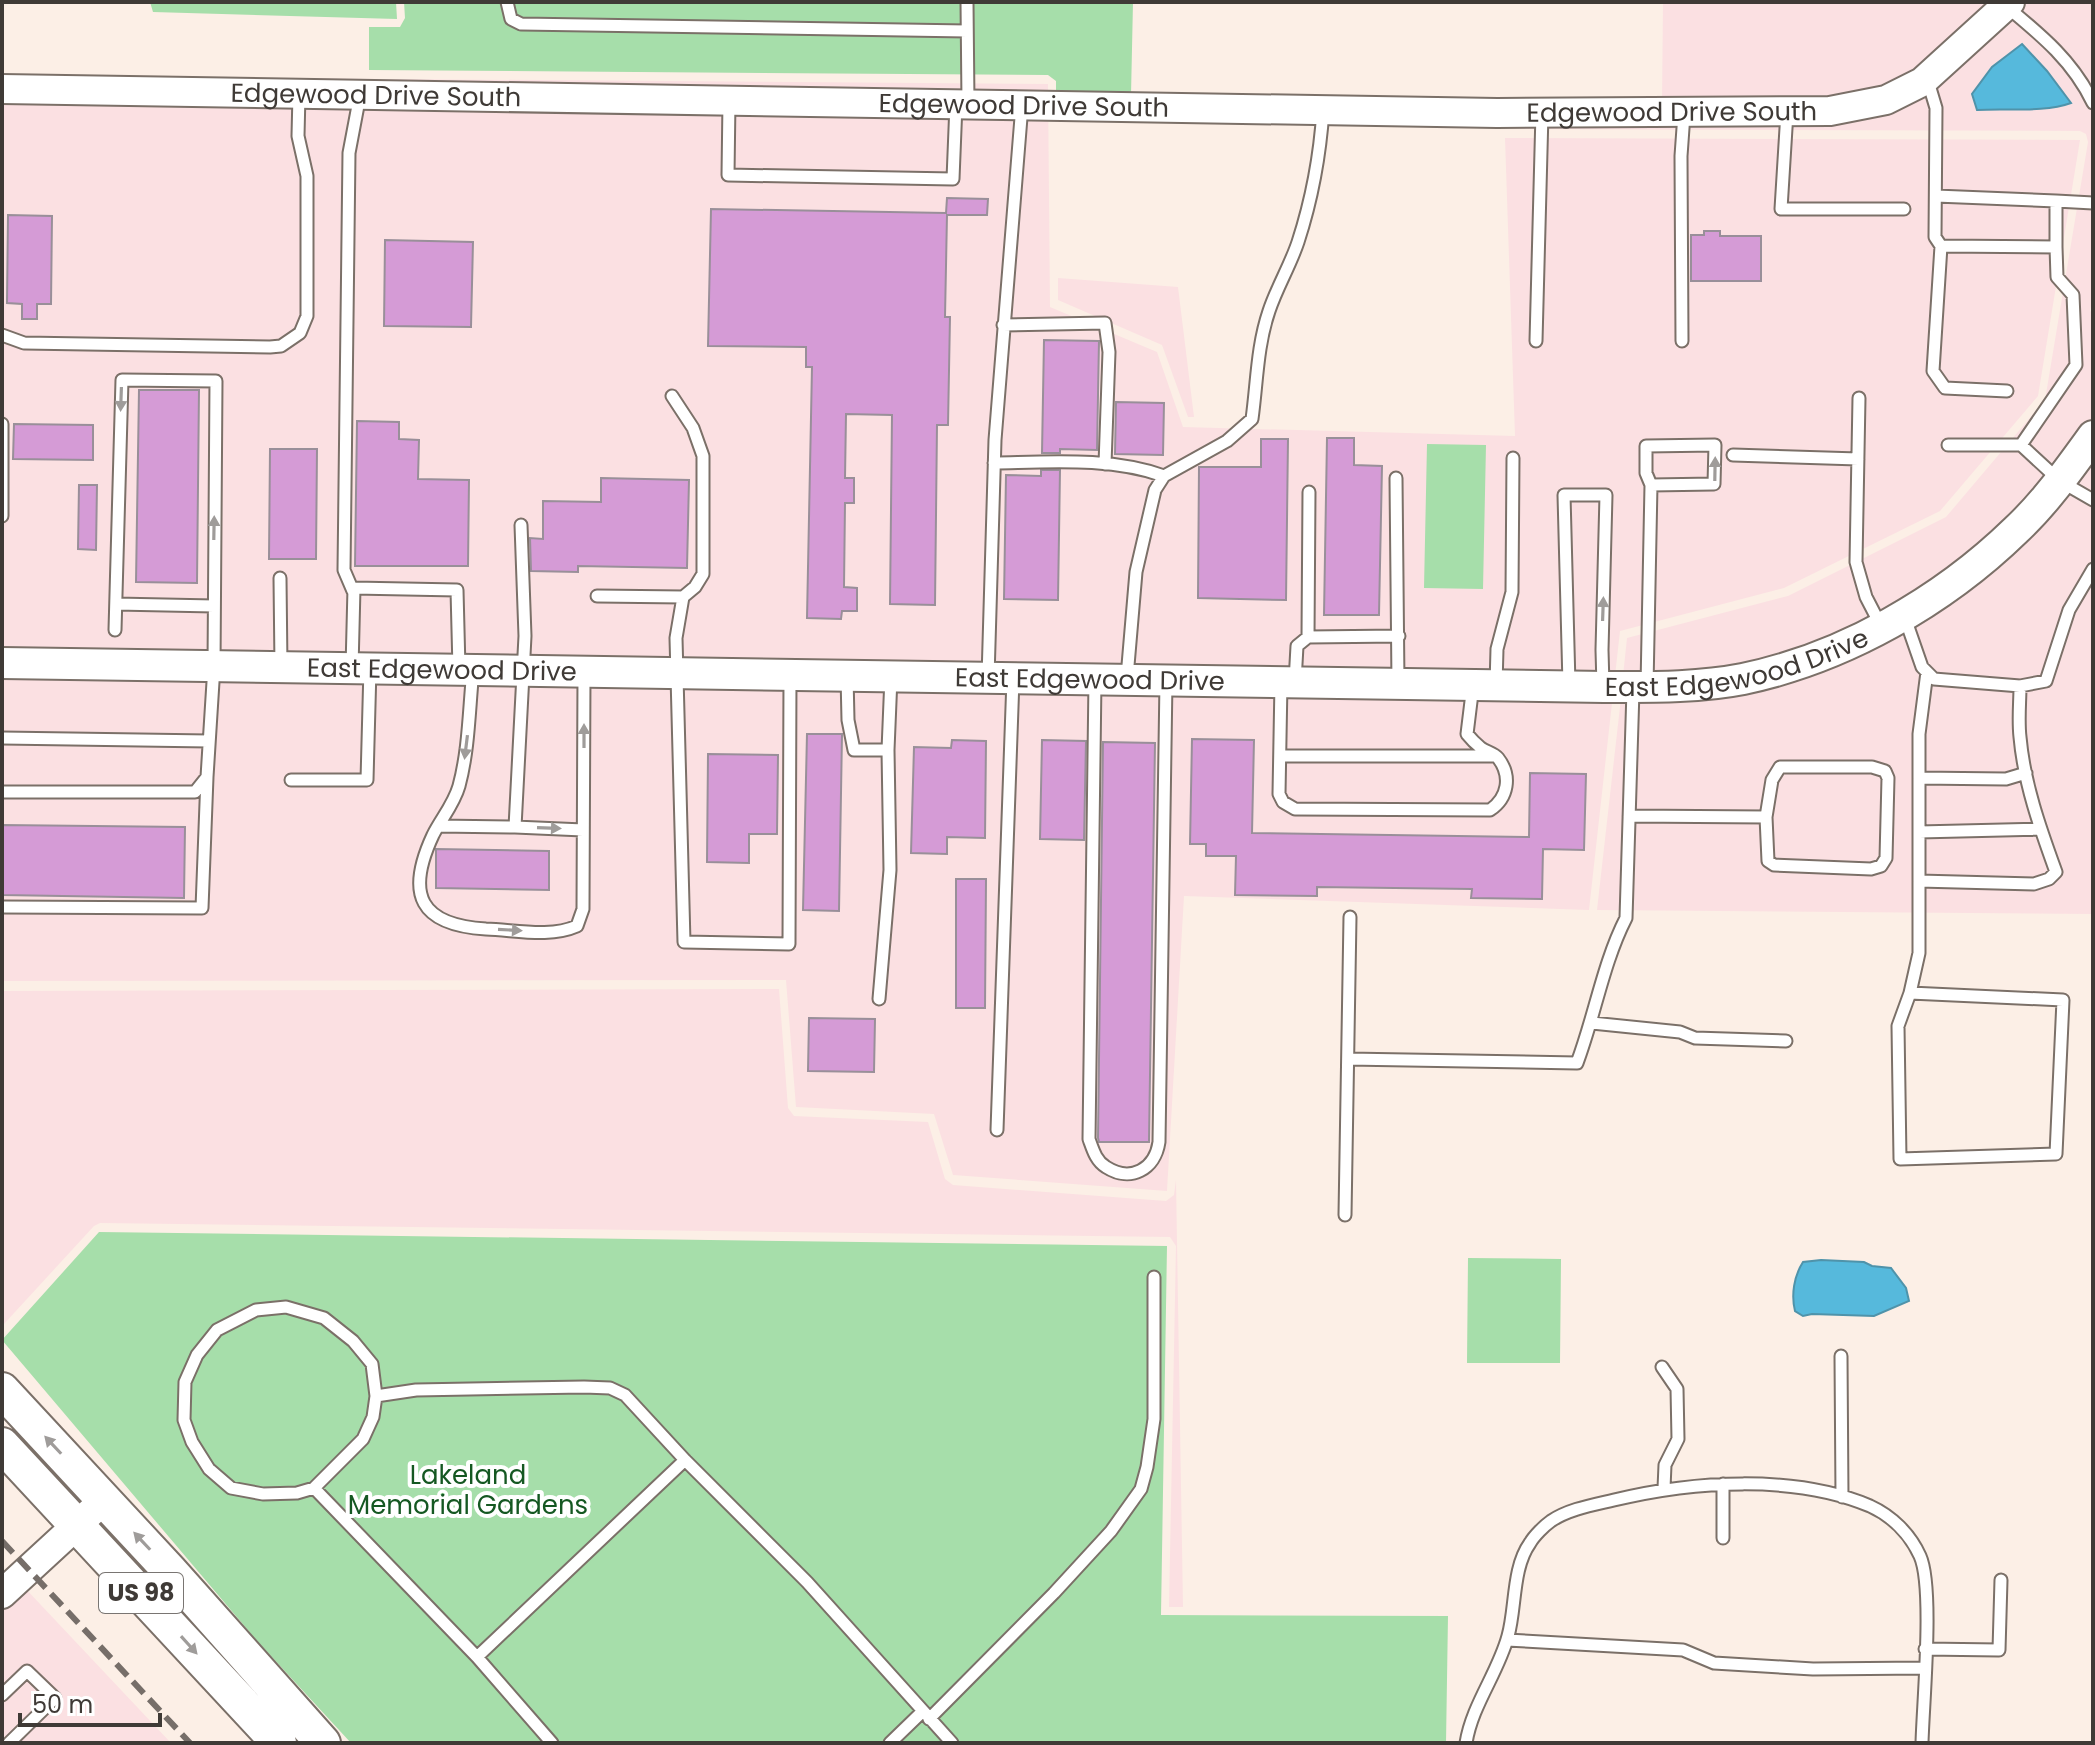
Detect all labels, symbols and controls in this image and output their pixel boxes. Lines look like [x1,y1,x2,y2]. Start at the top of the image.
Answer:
street label: Edgewood Drive South [230,75,522,115]
street label: Edgewood Drive South [878,85,1169,126]
street label: Edgewood Drive South [1526,93,1817,131]
one-way arrow [115,387,128,412]
one-way arrow [1708,456,1721,481]
one-way arrow [208,515,221,540]
one-way arrow [1597,596,1609,621]
street label: East Edgewood Drive [1605,619,1874,705]
street label: East Edgewood Drive [307,650,577,690]
street label: East Edgewood Drive [955,659,1225,699]
one-way arrow [578,723,590,748]
one-way arrow [459,735,472,760]
one-way arrow [537,822,562,835]
one-way arrow [498,924,523,937]
one-way arrow [44,1436,63,1455]
park label: Lakeland Memorial Gardens [348,1457,588,1523]
one-way arrow [134,1531,152,1550]
road number: US 98 [99,1573,183,1613]
one-way arrow [180,1636,198,1655]
scale bar [20,1677,160,1727]
text: 50 m [32,1688,93,1721]

